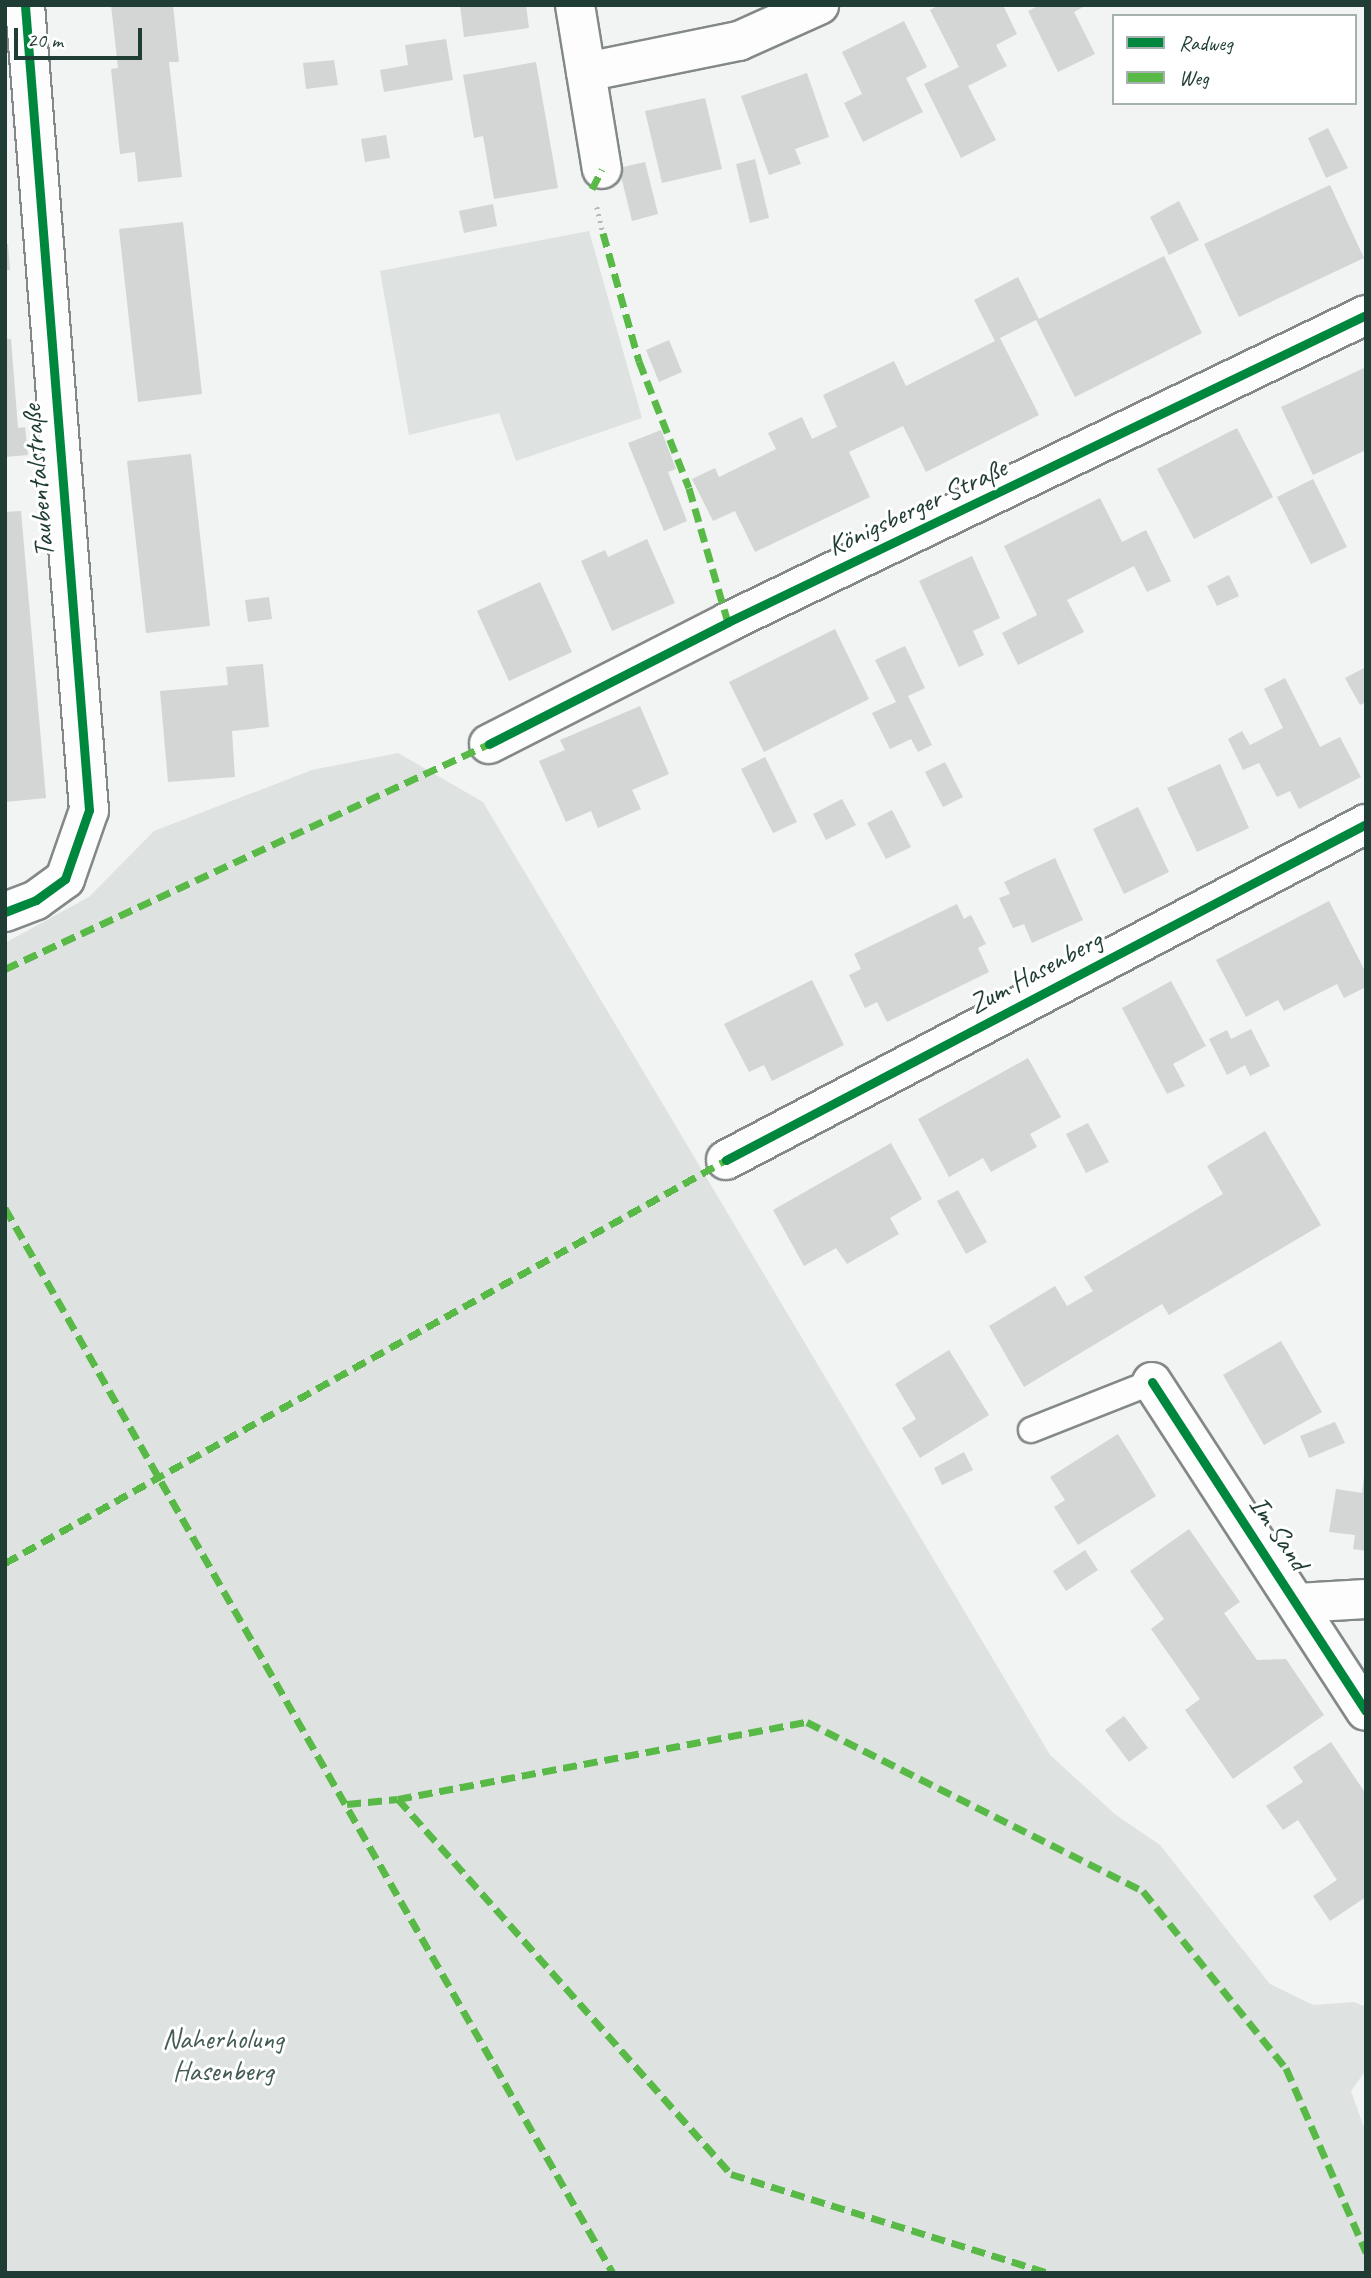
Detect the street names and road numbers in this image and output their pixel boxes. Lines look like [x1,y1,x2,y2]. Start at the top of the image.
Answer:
street label: Taubentalstraße [15,403,61,559]
street label: Königsberger Straße [822,451,1012,563]
street label: Zum Hasenberg [962,923,1108,1021]
street label: Im Sand [1242,1489,1316,1577]

